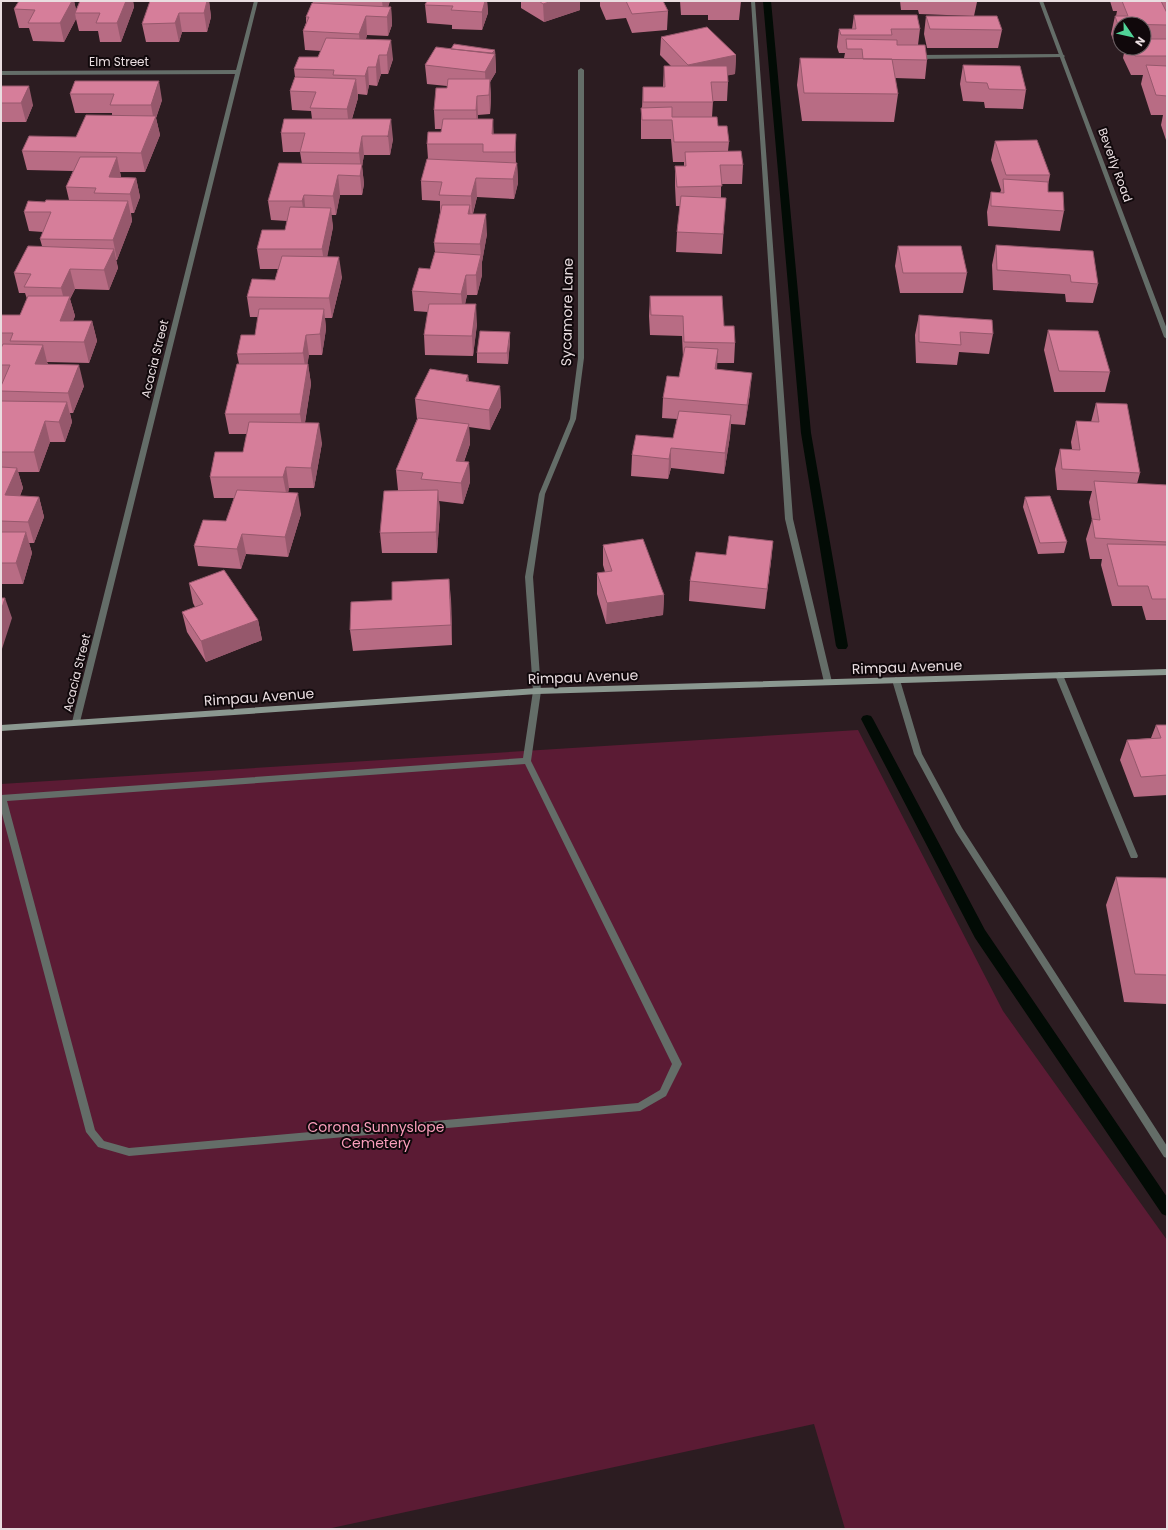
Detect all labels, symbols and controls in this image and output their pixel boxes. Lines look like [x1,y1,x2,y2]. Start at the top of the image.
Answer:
north arrow [1112,16,1152,56]
text: N [1131,34,1149,49]
street label: Elm Street [89,53,149,70]
street label: Beverly Road [1094,125,1137,204]
street label: Sycamore Lane [556,257,578,366]
street label: Acacia Street [137,318,172,400]
street label: Acacia Street [59,632,94,714]
street label: Rimpau Avenue [851,655,963,679]
street label: Rimpau Avenue [527,665,639,689]
street label: Rimpau Avenue [203,683,315,711]
park label: Corona Sunnyslope Cemetery [308,1117,445,1153]

